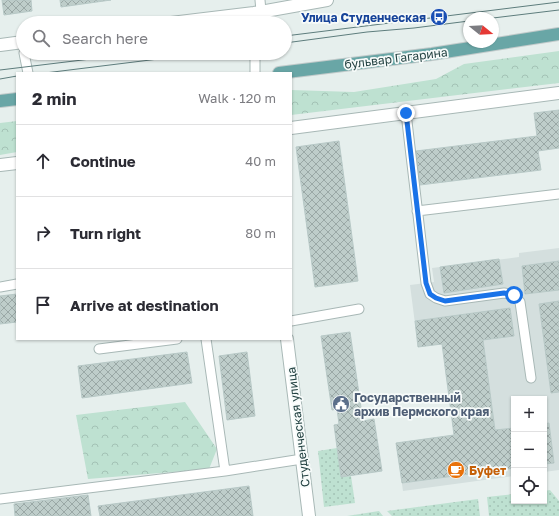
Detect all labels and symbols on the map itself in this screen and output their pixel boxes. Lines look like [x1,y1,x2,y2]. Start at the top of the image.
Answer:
bus stop icon: Улица Студенческая [429,7,449,27]
place label: Улица Студенческая [301,10,426,25]
north arrow [463,12,499,48]
street label: бульвар Гагарина [344,44,448,72]
route end [397,104,415,122]
route start [505,286,523,304]
street label: Студенческая улица [283,366,313,488]
place label: Государственный архив Пермского края [354,390,489,419]
public building icon: Государственный архив Пермского края [331,394,351,414]
cafe icon: Буфет [446,460,466,480]
place label: Буфет [469,463,506,478]

